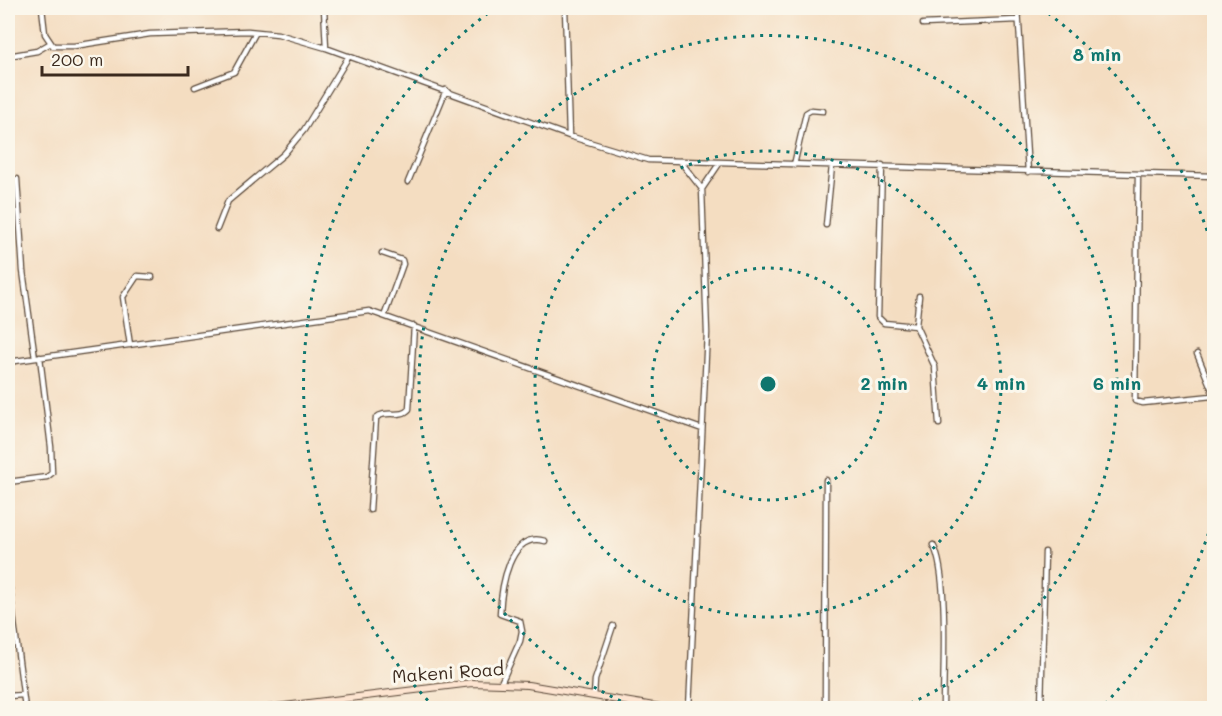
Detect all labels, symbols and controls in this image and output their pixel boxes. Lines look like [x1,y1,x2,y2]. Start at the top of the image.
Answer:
scale bar [42,39,188,77]
text: 8 min [1073,42,1121,66]
text: 200 m [51,47,103,71]
text: 2 min [860,371,908,395]
text: 4 min [977,371,1025,395]
text: 6 min [1093,371,1141,395]
centre of rings [758,374,778,394]
street label: Makeni Road [391,656,505,688]

